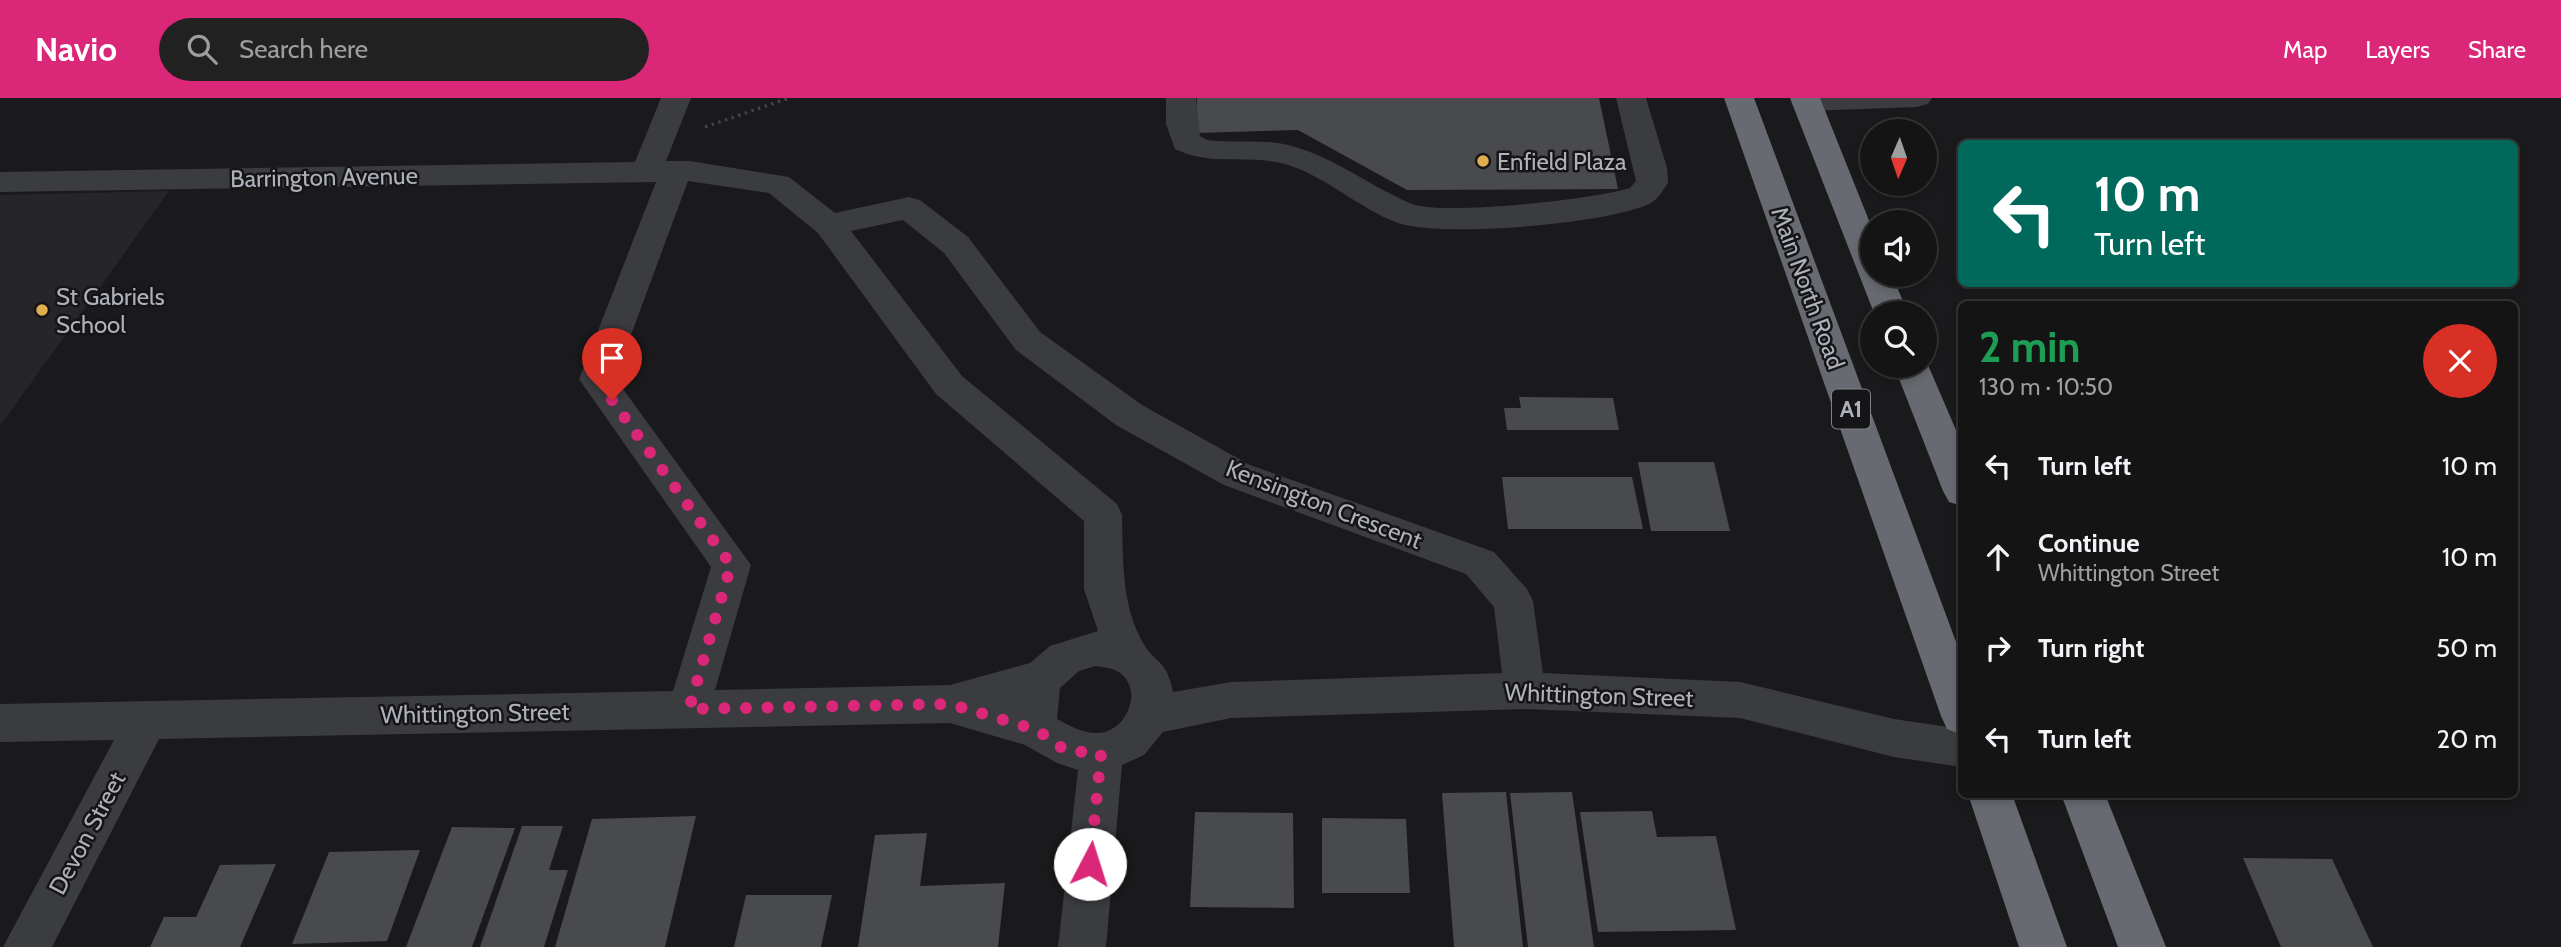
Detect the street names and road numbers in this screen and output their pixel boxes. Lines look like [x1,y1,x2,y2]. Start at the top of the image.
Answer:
street label: Barrington Avenue [230,161,418,193]
street label: Main North Road [1765,203,1851,373]
road number: A1 [1832,390,1870,428]
street label: Kensington Crescent [1222,453,1426,555]
street label: Whittington Street [1504,677,1694,713]
street label: Whittington Street [380,697,570,729]
street label: Devon Street [43,767,131,899]

